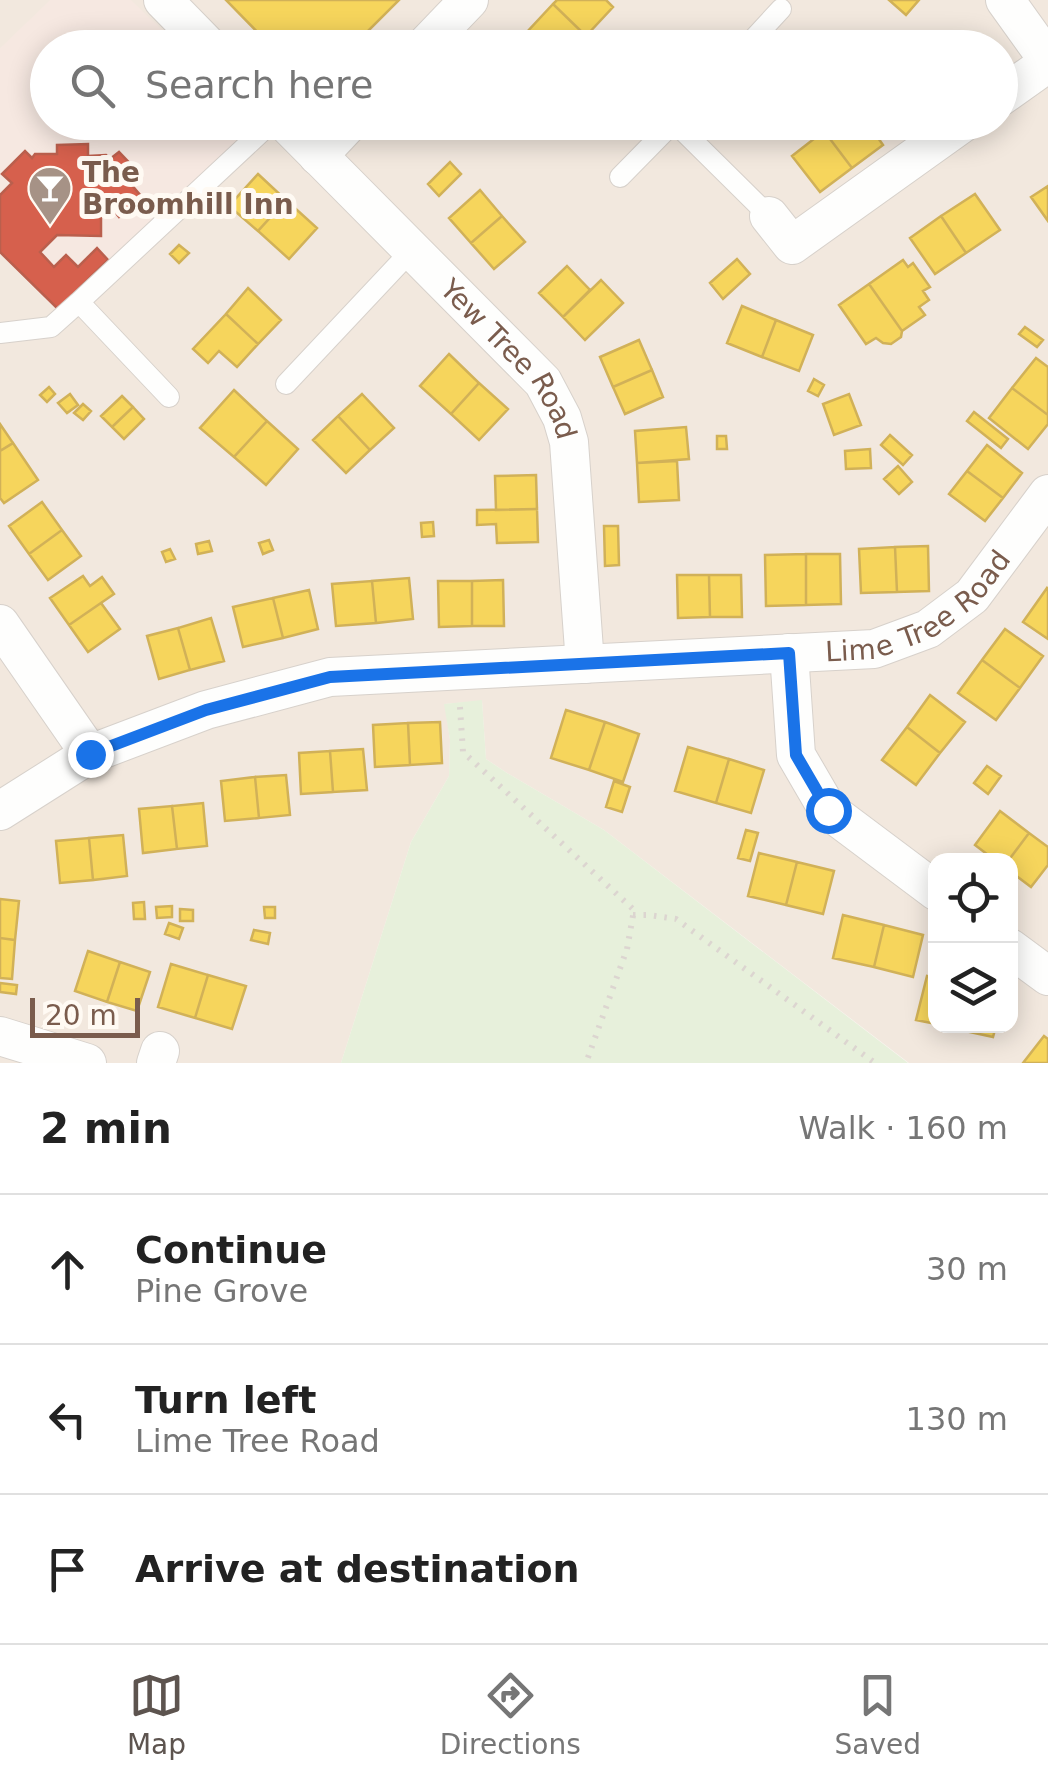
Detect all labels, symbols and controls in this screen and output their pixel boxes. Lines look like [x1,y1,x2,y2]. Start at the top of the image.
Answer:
search box [30,30,1018,140]
icon: search [65,58,120,113]
text: Search here [145,63,373,107]
place label: The Broomhill Inn [82,156,294,221]
bar icon: The Broomhill Inn [27,165,73,226]
street label: Yew Tree Road [433,272,583,443]
street label: Lime Tree Road [824,544,1017,668]
route end [68,732,114,778]
route start [806,788,852,834]
map controls [928,853,1018,1033]
button: locate [928,853,1018,943]
button: layers [928,943,1018,1033]
scale bar [30,993,140,1038]
text: 20 m [45,999,117,1032]
text: 2 min [40,1104,172,1153]
text: Walk · 160 m [798,1109,1008,1147]
text: Continue [135,1228,327,1272]
icon: ahead [40,1242,95,1297]
text: 30 m [926,1250,1008,1288]
text: Pine Grove [135,1272,308,1310]
text: Turn left [135,1378,316,1422]
icon: left [40,1392,95,1447]
text: 130 m [906,1400,1008,1438]
text: Lime Tree Road [135,1422,380,1460]
icon: arrive [40,1542,95,1597]
text: Arrive at destination [135,1547,580,1591]
tab: Map [127,1668,186,1761]
tab: Directions [440,1668,581,1761]
tab: Saved [835,1668,921,1761]

